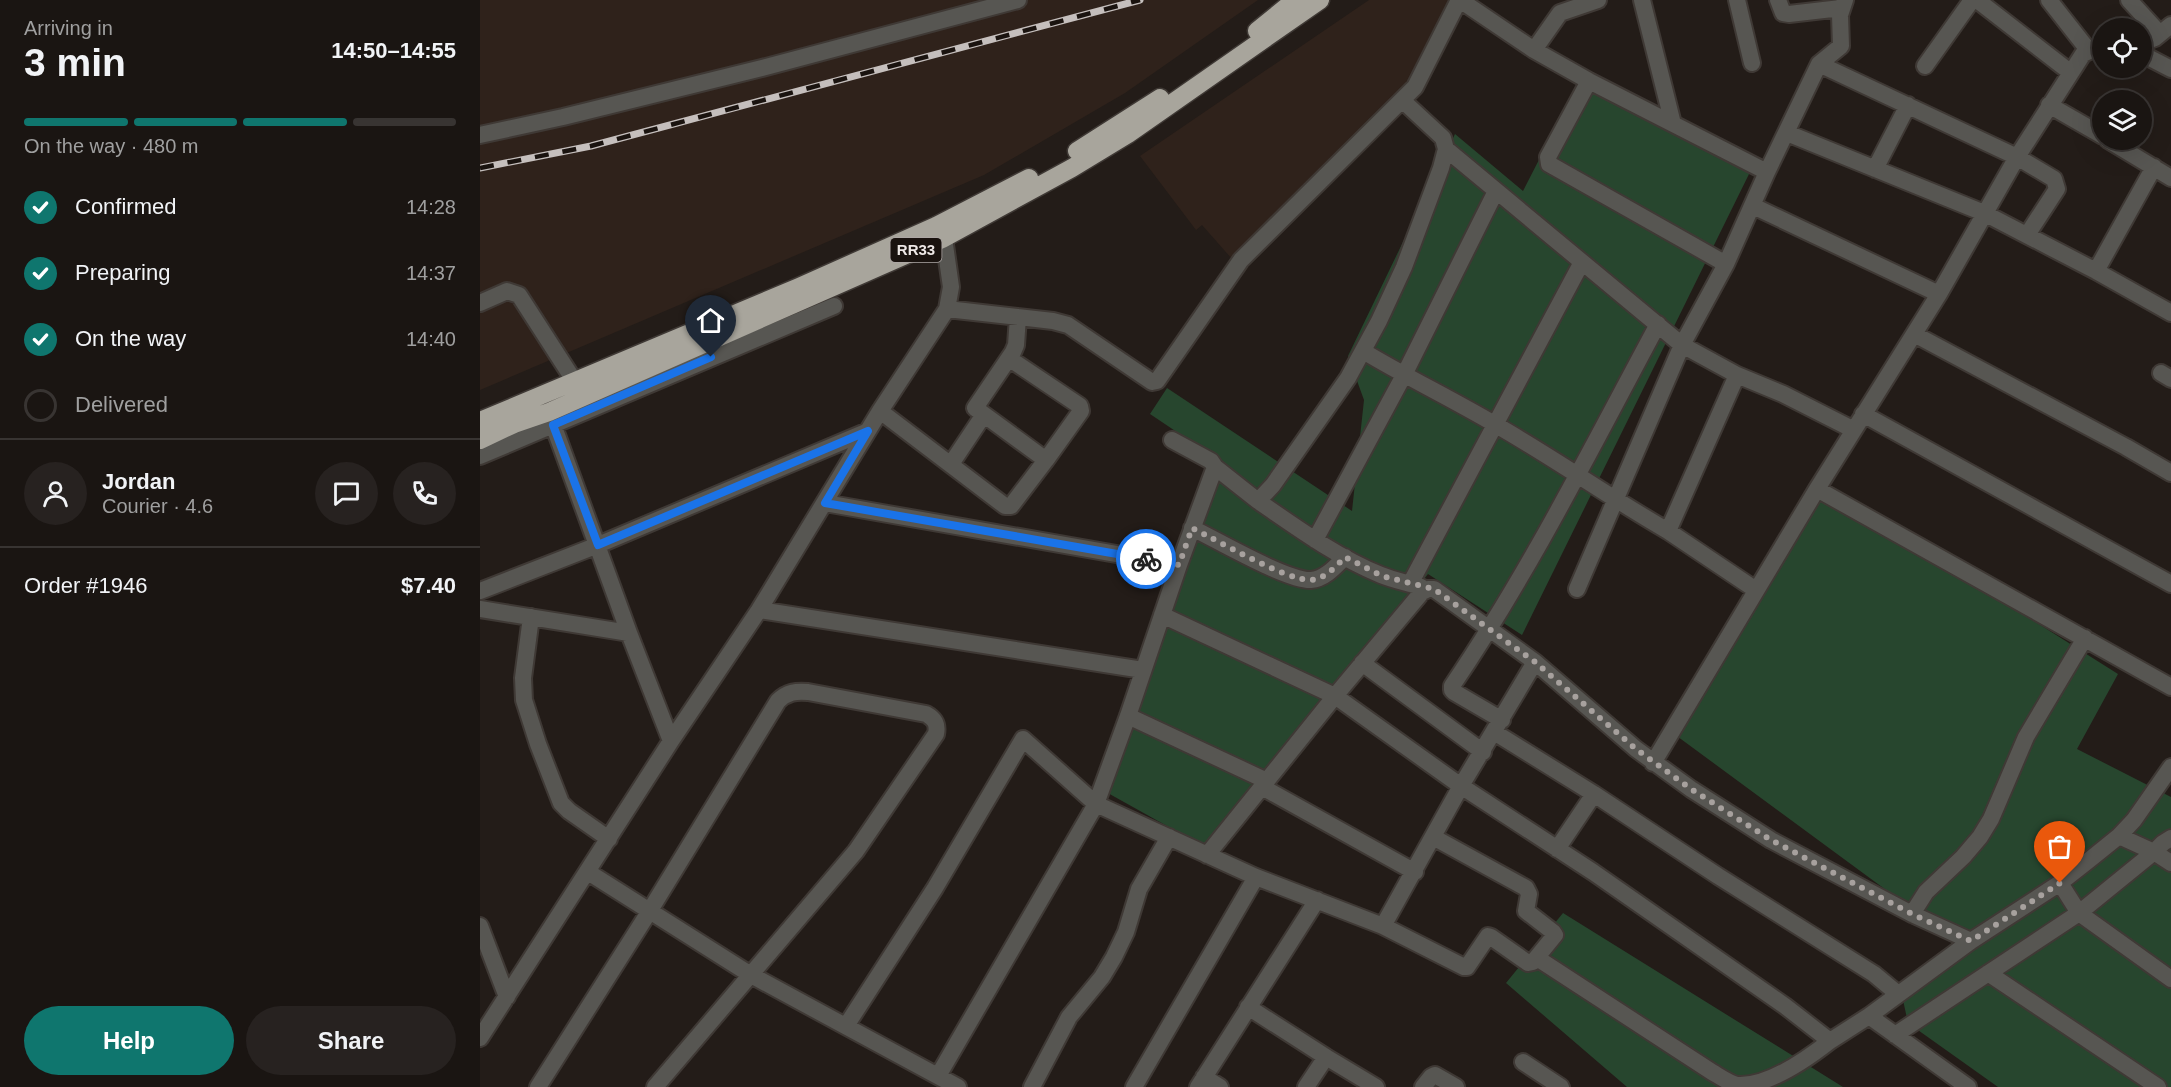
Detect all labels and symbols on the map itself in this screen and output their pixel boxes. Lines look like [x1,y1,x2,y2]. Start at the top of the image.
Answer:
road number: RR33 [890,238,942,262]
pin [685,295,736,357]
courier [1116,529,1176,589]
pin [2034,821,2085,883]

